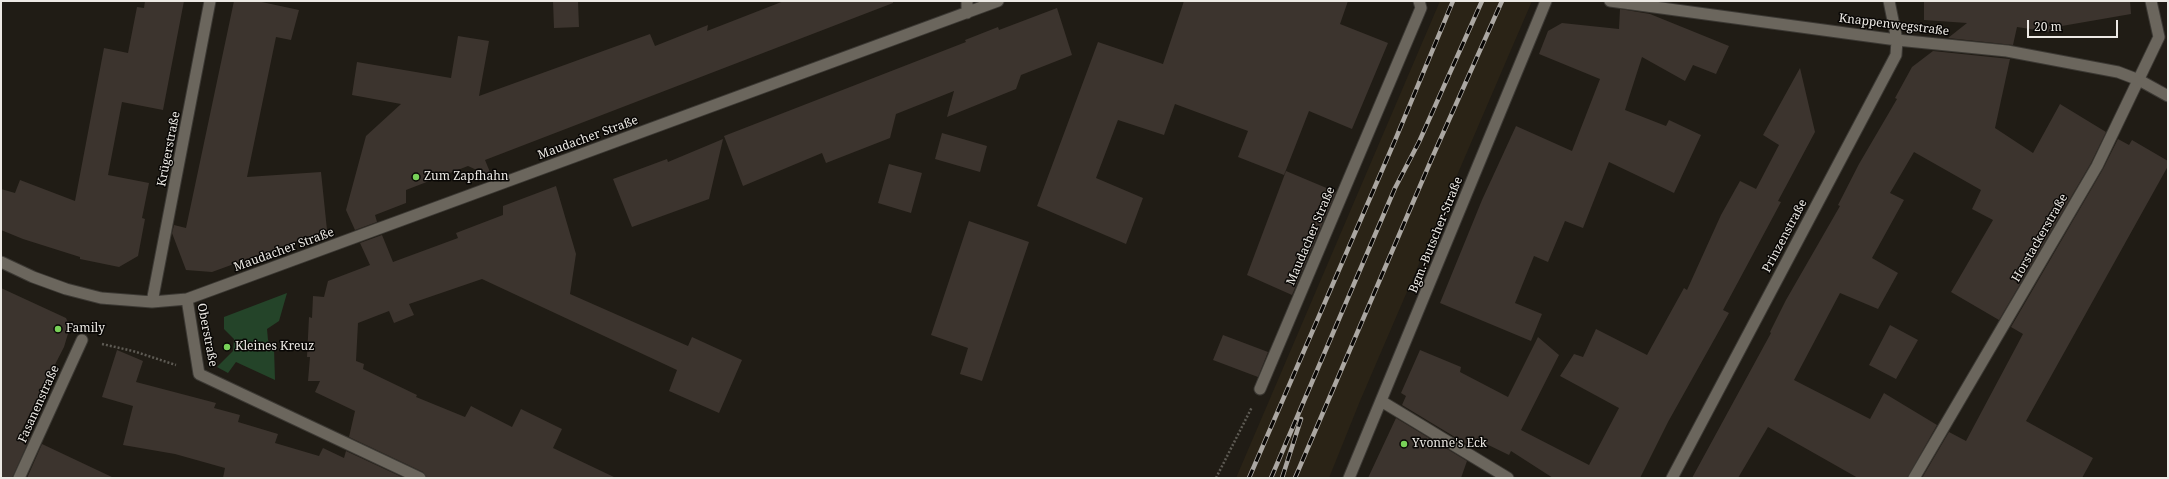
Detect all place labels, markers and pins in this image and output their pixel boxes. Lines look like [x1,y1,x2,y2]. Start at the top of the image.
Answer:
place label: Zum Zapfhahn [424,170,509,184]
marker: Zum Zapfhahn [411,172,421,182]
place label: Family [66,322,105,336]
marker: Family [53,324,63,334]
place label: Kleines Kreuz [235,340,314,354]
marker: Kleines Kreuz [222,342,232,352]
place label: Yvonne's Eck [1412,437,1487,451]
marker: Yvonne's Eck [1399,439,1409,449]

